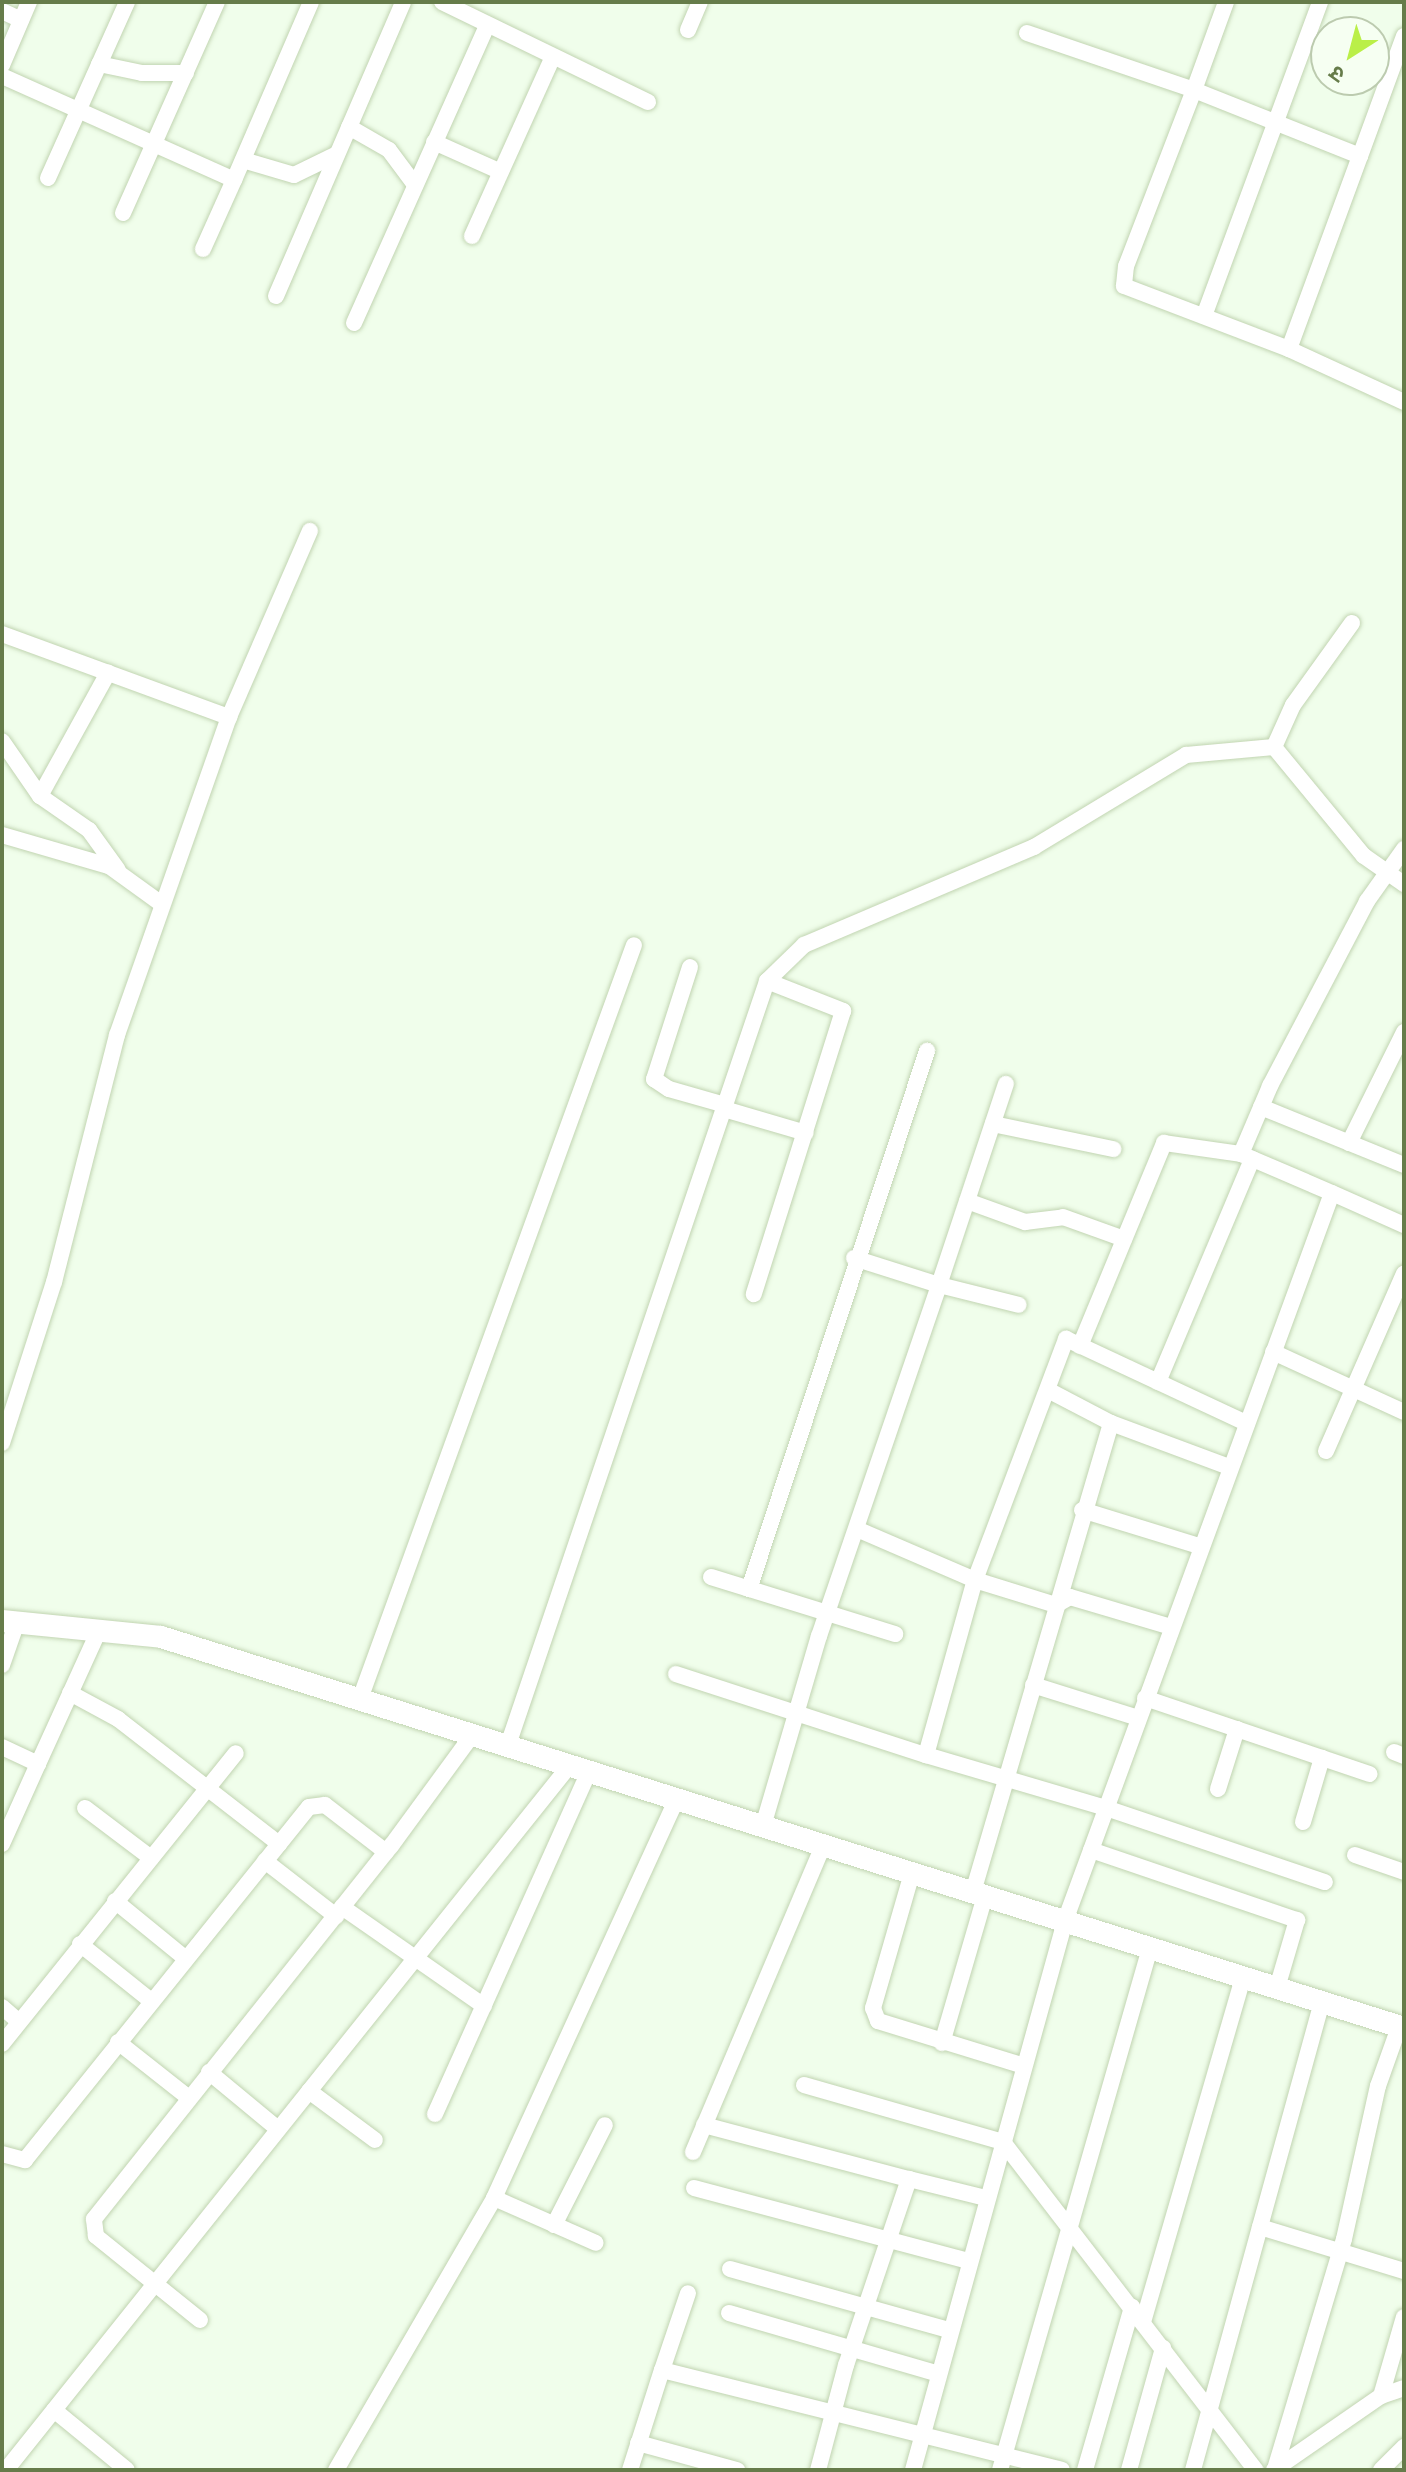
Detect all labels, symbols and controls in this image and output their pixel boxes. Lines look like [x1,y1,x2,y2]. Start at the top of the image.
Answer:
north arrow [1310,16,1390,96]
text: उ [1324,60,1349,88]

